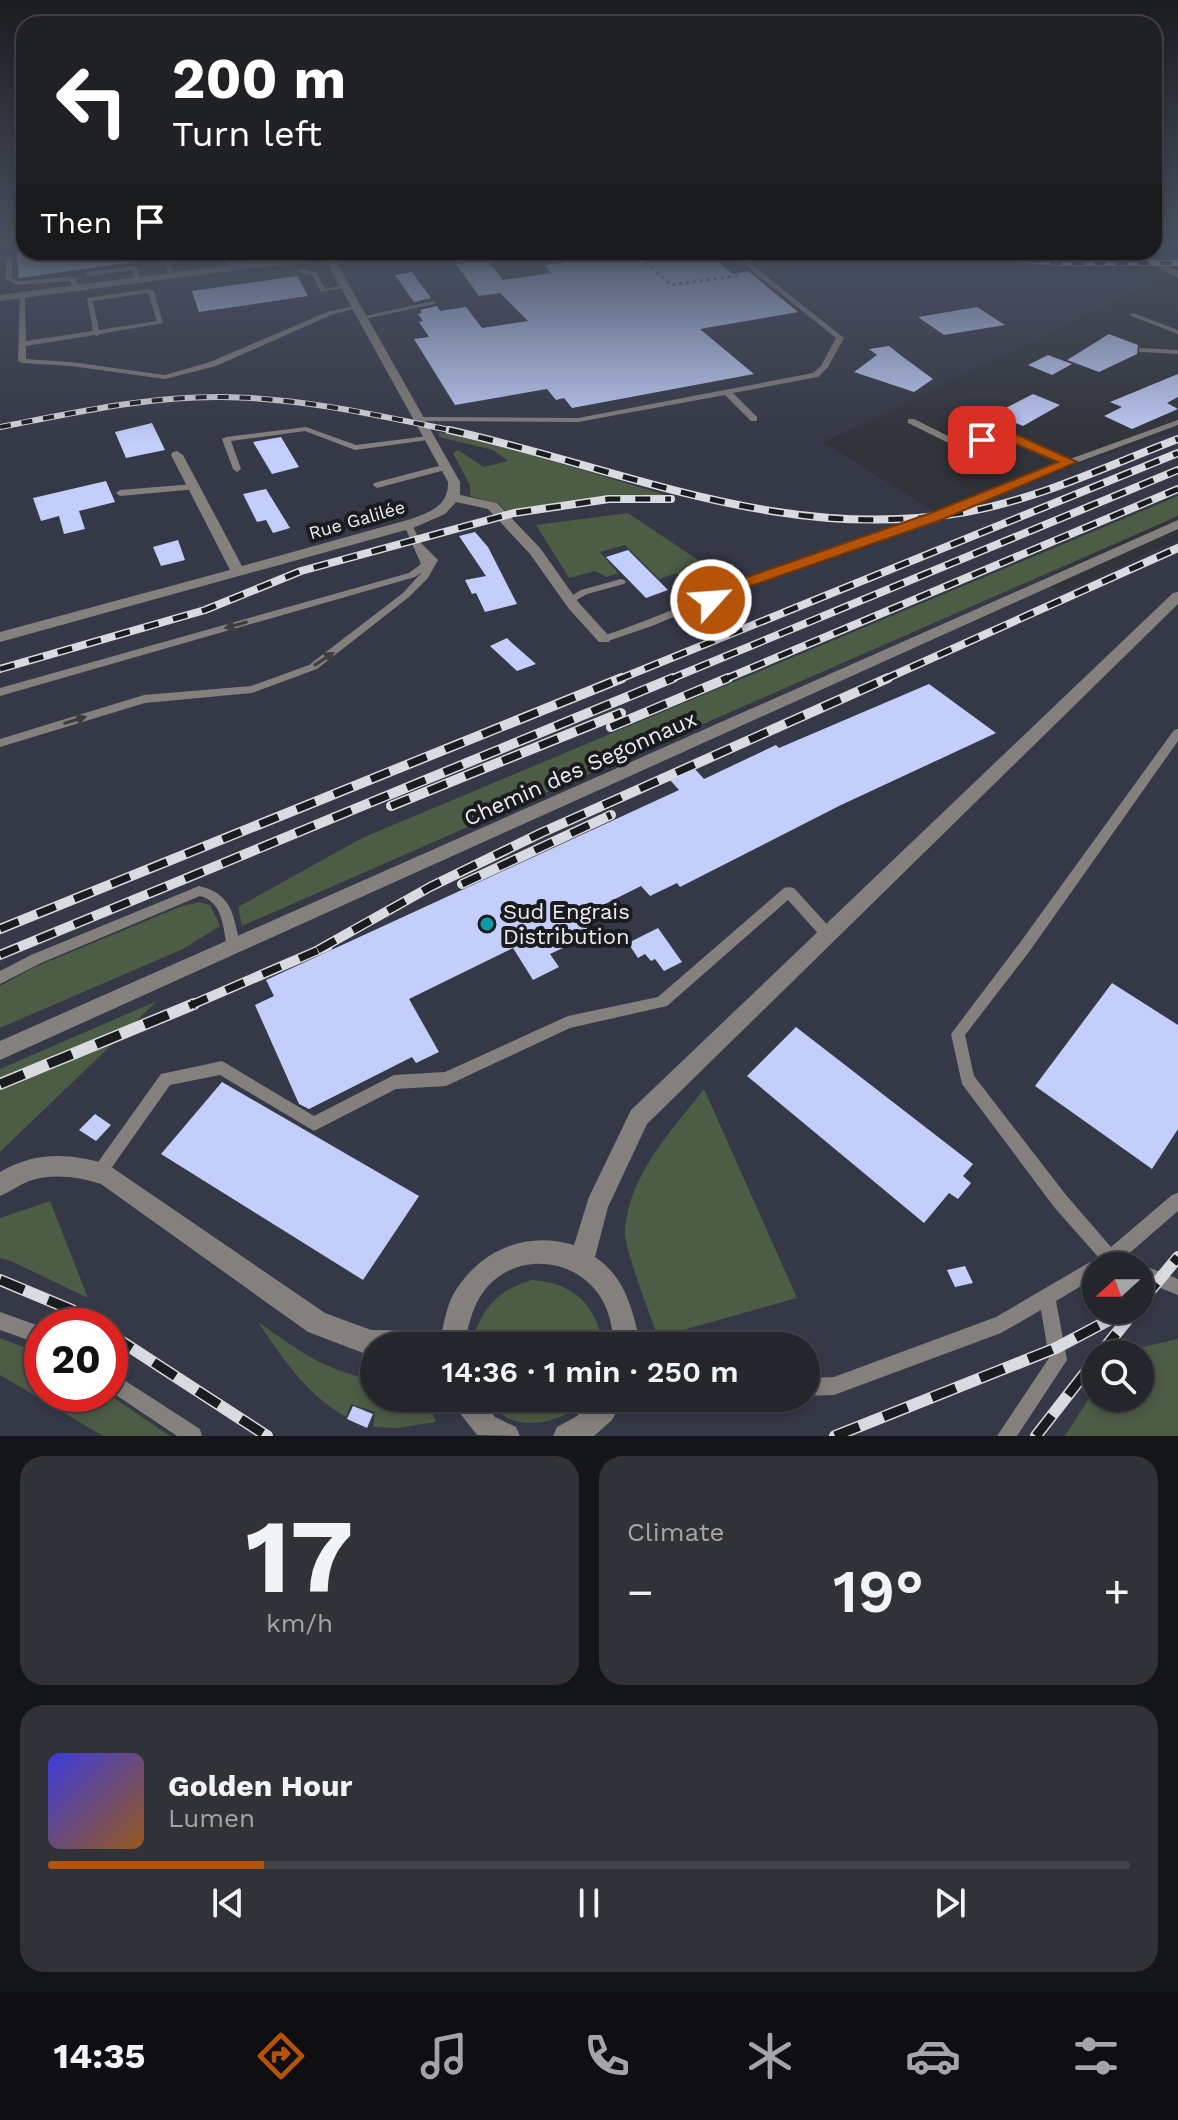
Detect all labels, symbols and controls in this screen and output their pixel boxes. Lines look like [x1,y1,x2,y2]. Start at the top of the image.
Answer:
text: 200 m [172,46,346,112]
icon: left [40,48,144,152]
text: Turn left [172,113,322,155]
icon: arrive [128,200,172,244]
text: Then [40,205,112,240]
pin [948,406,1016,474]
icon: arrive [960,418,1004,462]
street label: Rue Galilée [306,496,407,543]
position arrow [669,558,753,642]
one-way arrow [223,619,247,632]
one-way arrow [314,652,335,667]
street label: Chemin des Segonnaux [460,706,700,831]
one-way arrow [63,714,87,726]
place label: Sud Engrais Distribution [503,899,630,949]
marker: Sud Engrais Distribution [478,915,496,933]
north arrow [1082,1252,1154,1324]
map controls [1082,1252,1154,1412]
speed limit sign: 20 [24,1308,128,1412]
button: search [1082,1340,1154,1412]
text: 14:36 · 1 min · 250 m [441,1354,739,1389]
text: 17 [245,1495,354,1617]
text: Climate [627,1517,725,1547]
text: 19° [833,1556,924,1627]
text: − [627,1566,654,1618]
text: + [1103,1566,1130,1618]
text: km/h [266,1608,333,1638]
text: Golden Hour [168,1768,352,1803]
text: Lumen [168,1803,255,1833]
icon: previous [206,1881,250,1925]
icon: pause [567,1881,611,1925]
icon: next [928,1881,972,1925]
icon: directions [253,2028,309,2084]
icon: music [416,2028,472,2084]
icon: phone [579,2028,635,2084]
icon: climate [742,2028,798,2084]
icon: car [905,2028,961,2084]
icon: filters [1068,2028,1124,2084]
text: 14:35 [54,2035,146,2077]

